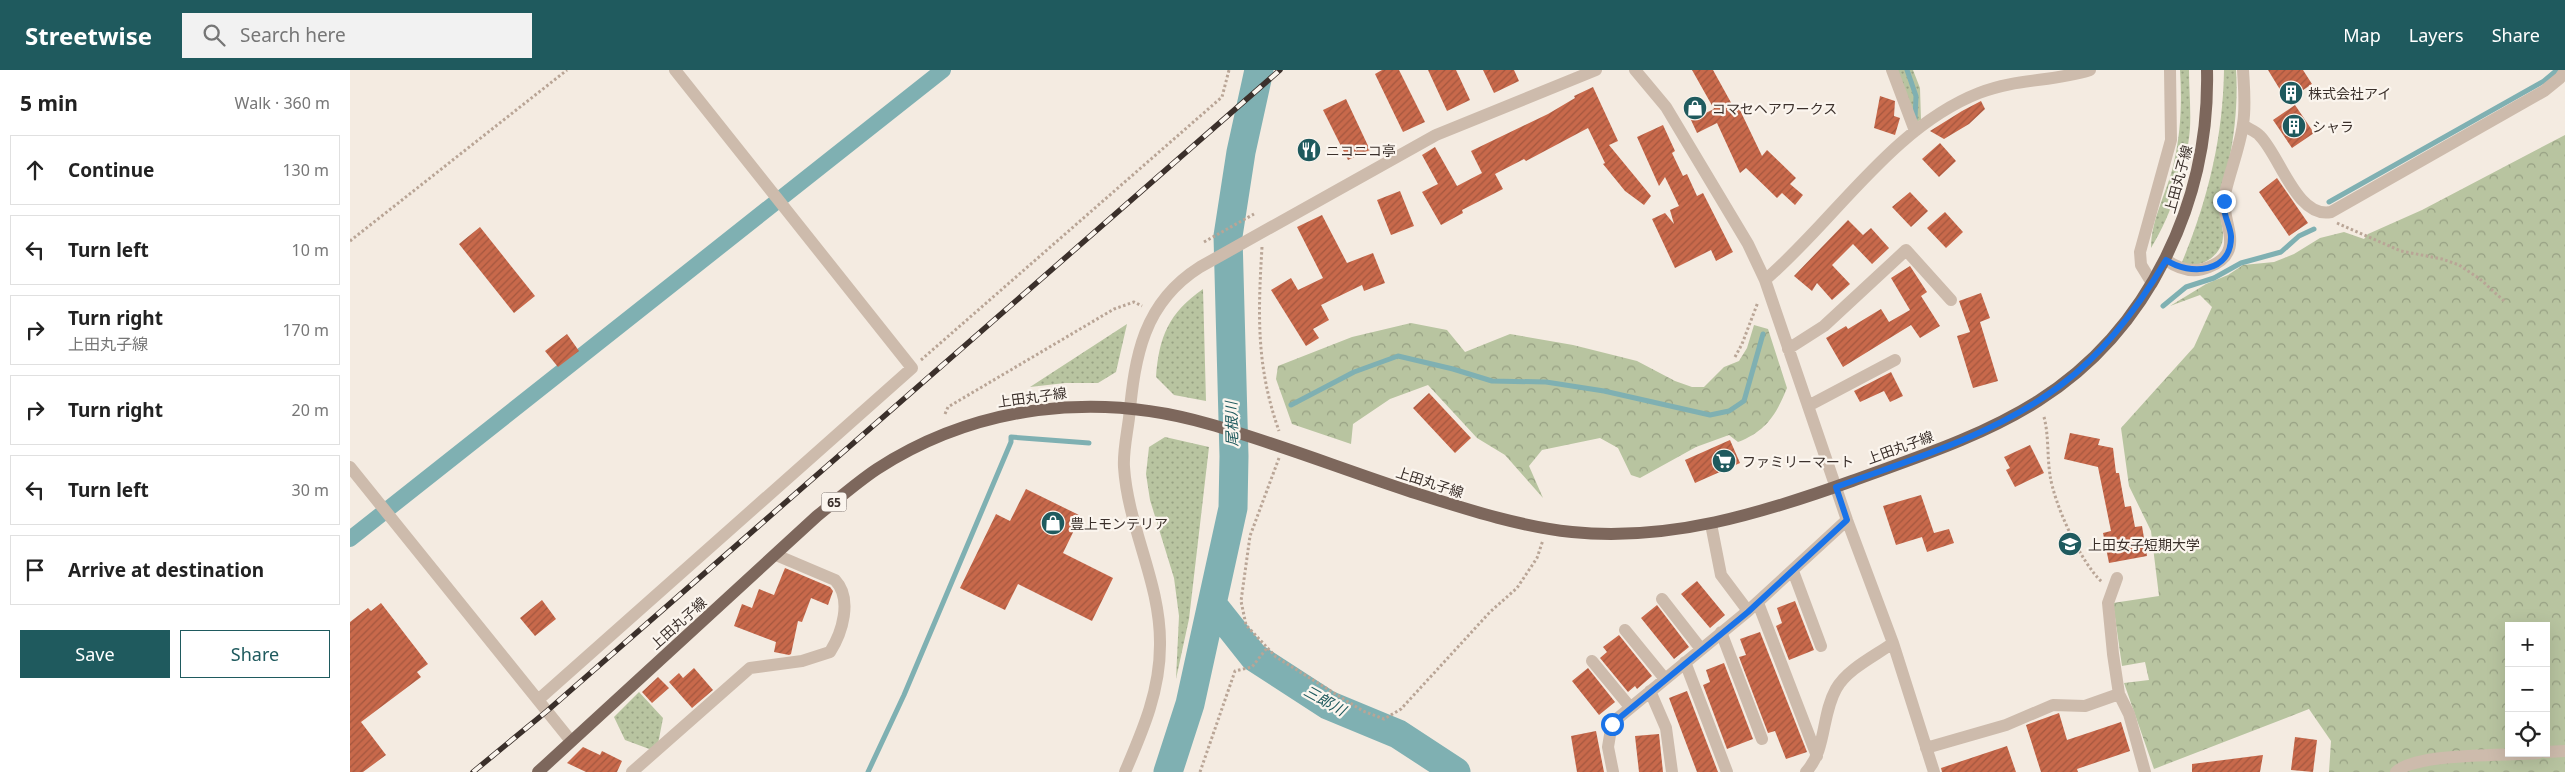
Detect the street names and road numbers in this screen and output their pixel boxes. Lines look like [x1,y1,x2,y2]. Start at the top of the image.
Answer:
street label: 上田丸子線 [2160,143,2196,215]
street label: 上田丸子線 [996,383,1068,411]
street label: 上田丸子線 [1864,426,1936,468]
street label: 上田丸子線 [1394,462,1466,502]
road number: 65 [822,492,846,512]
street label: 上田丸子線 [646,593,710,653]

